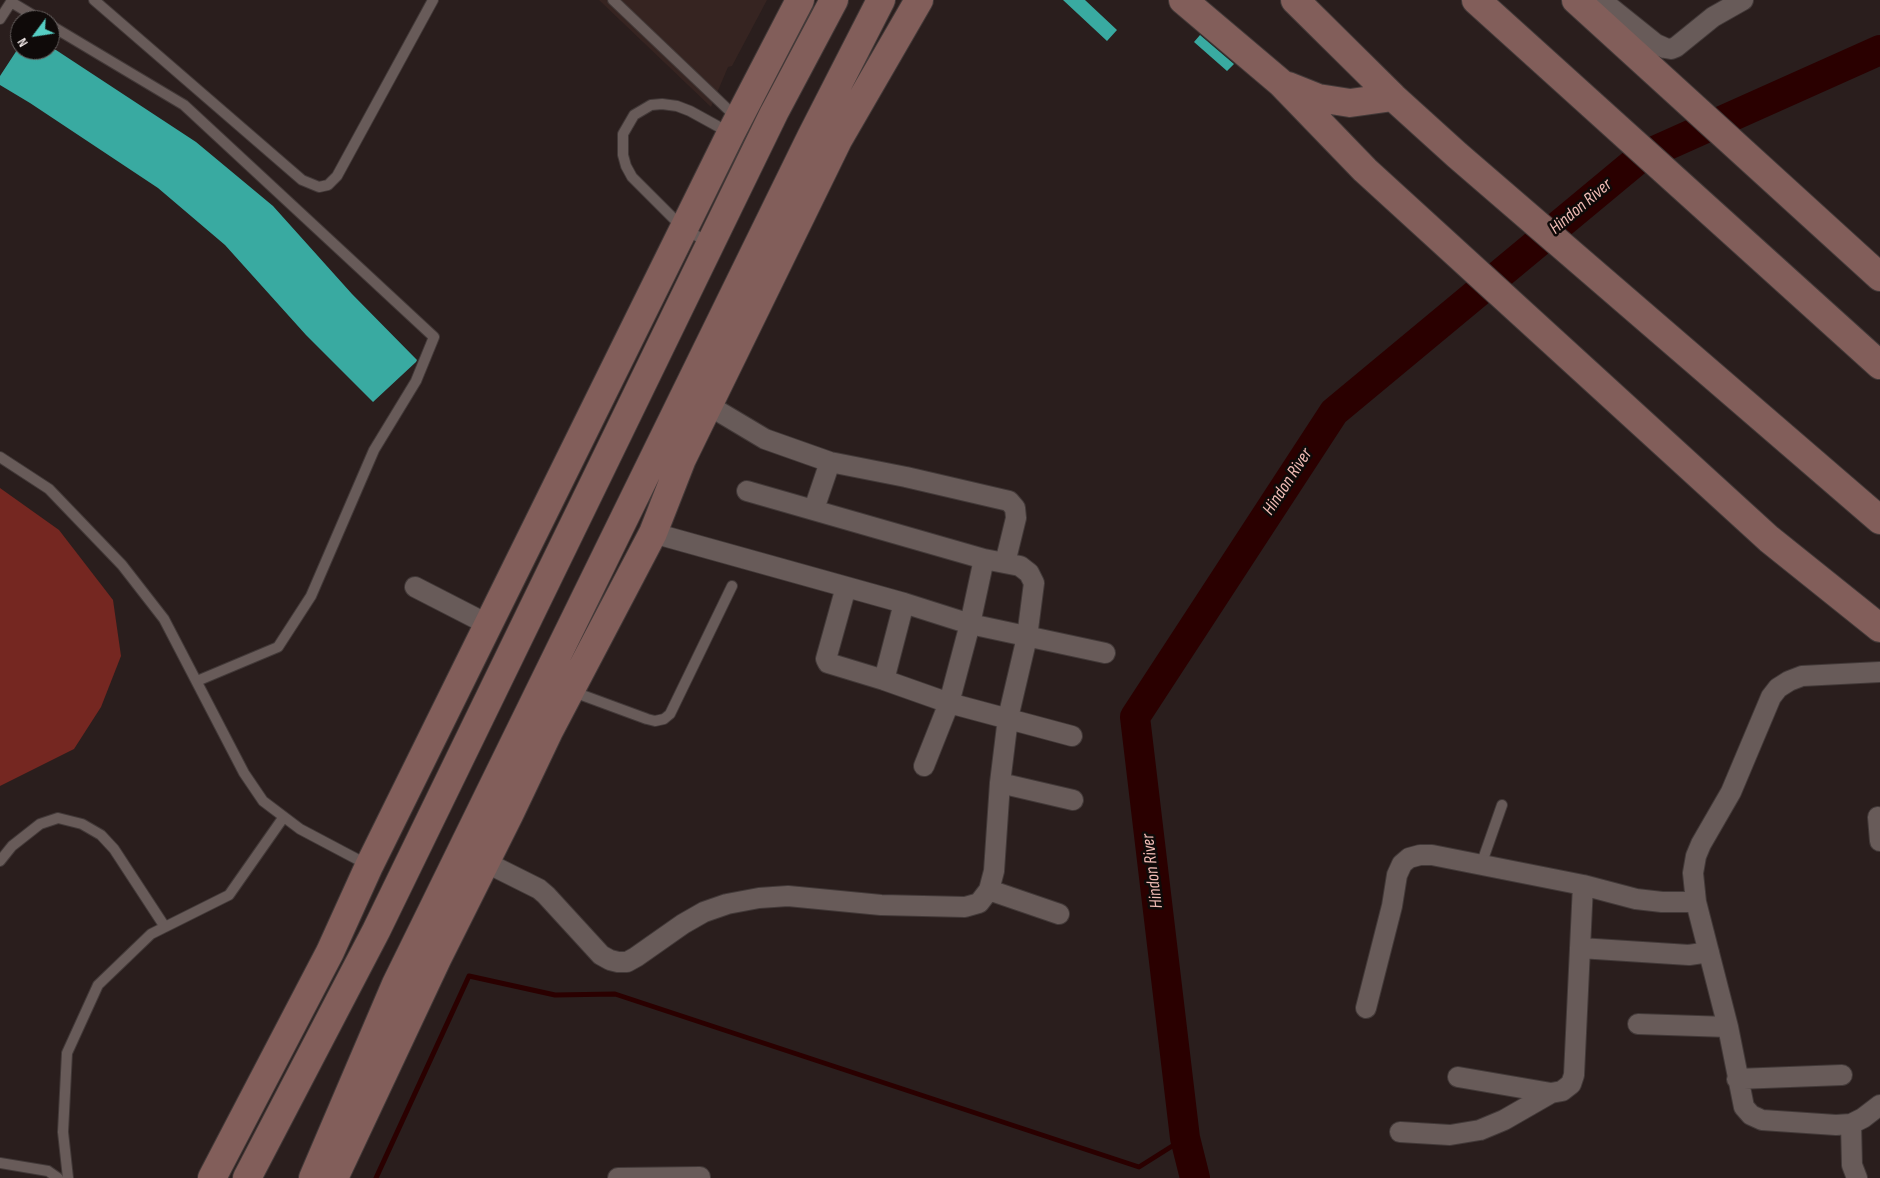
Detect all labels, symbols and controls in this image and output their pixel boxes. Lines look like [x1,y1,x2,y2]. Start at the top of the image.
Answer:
north arrow [10,10,60,60]
text: N [13,35,32,50]
water label: Hindon River [1545,175,1617,239]
water label: Hindon River [1259,445,1317,519]
water label: Hindon River [1138,832,1168,910]

